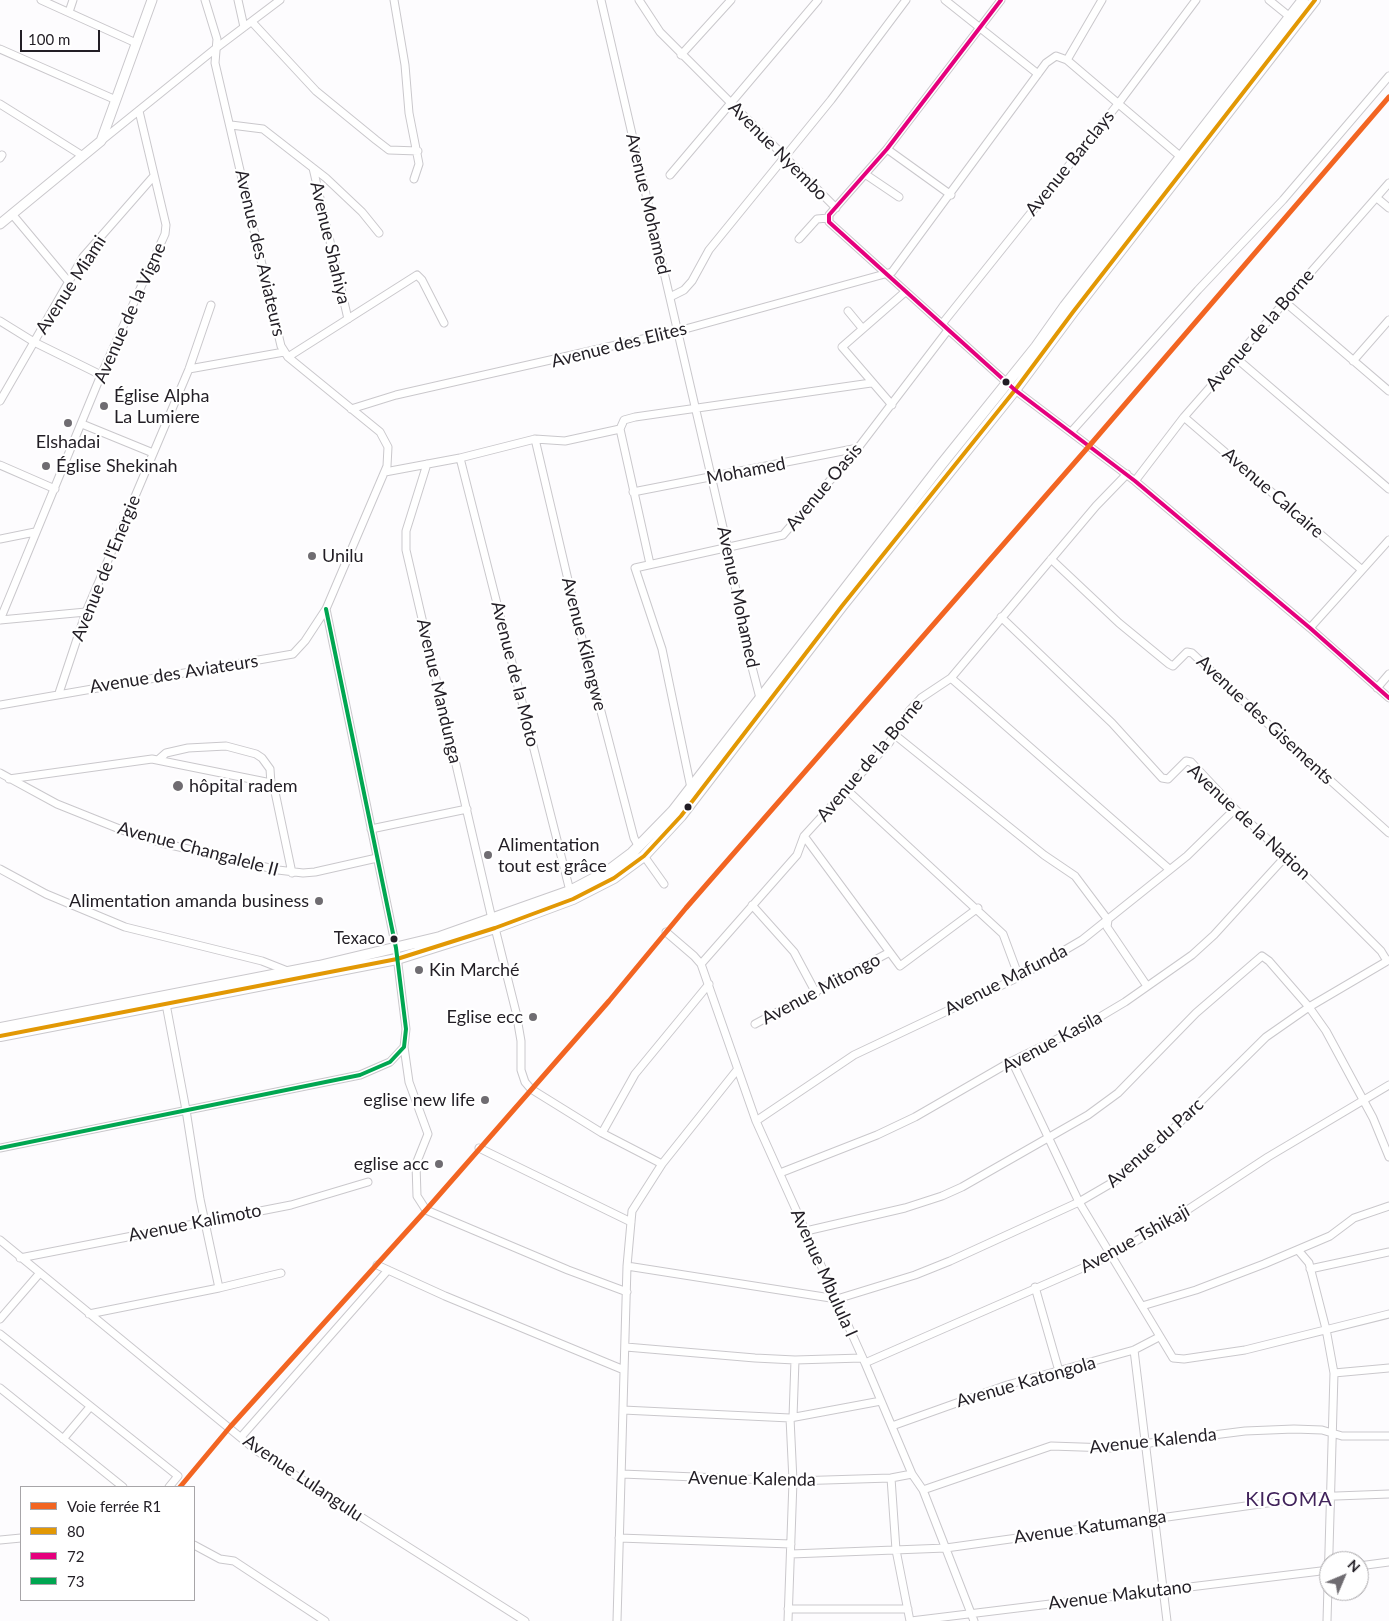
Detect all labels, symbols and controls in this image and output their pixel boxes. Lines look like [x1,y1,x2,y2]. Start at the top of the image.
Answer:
scale bar [22,20,102,52]
text: 100 m [28,30,70,48]
street label: Avenue Nyembo [724,97,832,205]
street label: Avenue Barclays [1021,106,1119,220]
street label: Avenue Mohamed [621,131,675,277]
street label: Avenue des Aviateurs [230,168,290,338]
street label: Avenue Shahiya [305,180,355,306]
street label: Avenue Miami [31,232,111,338]
street label: Avenue de la Vigne [89,239,171,387]
street label: Avenue de la Borne [1201,265,1319,395]
street label: Avenue des Elites [549,318,689,372]
unlabelled marker [1001,377,1011,387]
place label: Église Alpha La Lumiere [114,385,209,428]
marker: Église Alpha La Lumiere [98,400,110,412]
marker: Elshadai [62,417,74,429]
place label: Elshadai [36,431,100,453]
street label: Avenue Oasis [781,439,867,535]
street label: Avenue Calcaire [1218,443,1328,543]
street label: Mohamed [705,453,787,489]
place label: Église Shekinah [56,455,178,477]
marker: Église Shekinah [40,460,52,472]
street label: Avenue de l'Energie [67,492,145,644]
street label: Avenue Mohamed [712,524,764,670]
place label: Unilu [322,545,364,567]
marker: Unilu [306,550,318,562]
street label: Avenue Kilengwe [557,575,611,713]
street label: Avenue de la Moto [486,599,544,749]
street label: Avenue Mandunga [412,616,466,766]
street label: Avenue des Aviateurs [88,650,260,698]
street label: Avenue des Gisements [1192,651,1338,789]
street label: Avenue de la Borne [812,694,928,826]
street label: Avenue de la Nation [1183,760,1315,884]
place label: hôpital radem [189,775,298,797]
marker: hôpital radem [171,779,185,793]
unlabelled marker [683,802,693,812]
street label: Avenue Changalele II [115,817,281,881]
place label: Alimentation tout est grâce [498,834,607,876]
marker: Alimentation tout est grâce [482,849,494,861]
place label: Alimentation amanda business [69,890,309,912]
marker: Alimentation amanda business [313,895,325,907]
place label: Texaco [334,929,385,949]
marker: Texaco [389,934,399,944]
street label: Avenue Mafunda [941,940,1071,1020]
street label: Avenue Mitongo [758,949,884,1029]
place label: Kin Marché [429,959,520,981]
marker: Kin Marché [413,964,425,976]
place label: Eglise ecc [447,1006,523,1028]
street label: Avenue Kasila [998,1007,1106,1077]
marker: Eglise ecc [527,1011,539,1023]
place label: eglise new life [363,1089,475,1111]
marker: eglise new life [479,1094,491,1106]
street label: Avenue du Parc [1102,1094,1208,1192]
place label: eglise acc [354,1153,429,1175]
marker: eglise acc [433,1158,445,1170]
street label: Avenue Kalimoto [127,1200,263,1246]
street label: Avenue Tshikaji [1077,1200,1193,1278]
street label: Avenue Mbulula I [786,1206,862,1340]
street label: Avenue Katongola [954,1352,1098,1412]
street label: Avenue Kalenda [1088,1424,1218,1458]
street label: Avenue Lulangulu [239,1430,367,1526]
street label: Avenue Kalenda [688,1467,816,1491]
legend [20,1486,195,1601]
district label: KIGOMA [1244,1488,1334,1512]
text: Voie ferrée R1 [67,1497,161,1515]
street label: Avenue Katumanga [1013,1506,1167,1548]
text: 80 [67,1522,84,1540]
text: 72 [67,1547,84,1565]
north arrow [1319,1551,1369,1601]
text: N [1344,1556,1364,1576]
text: 73 [67,1572,84,1590]
street label: Avenue Makutano [1047,1575,1193,1615]

